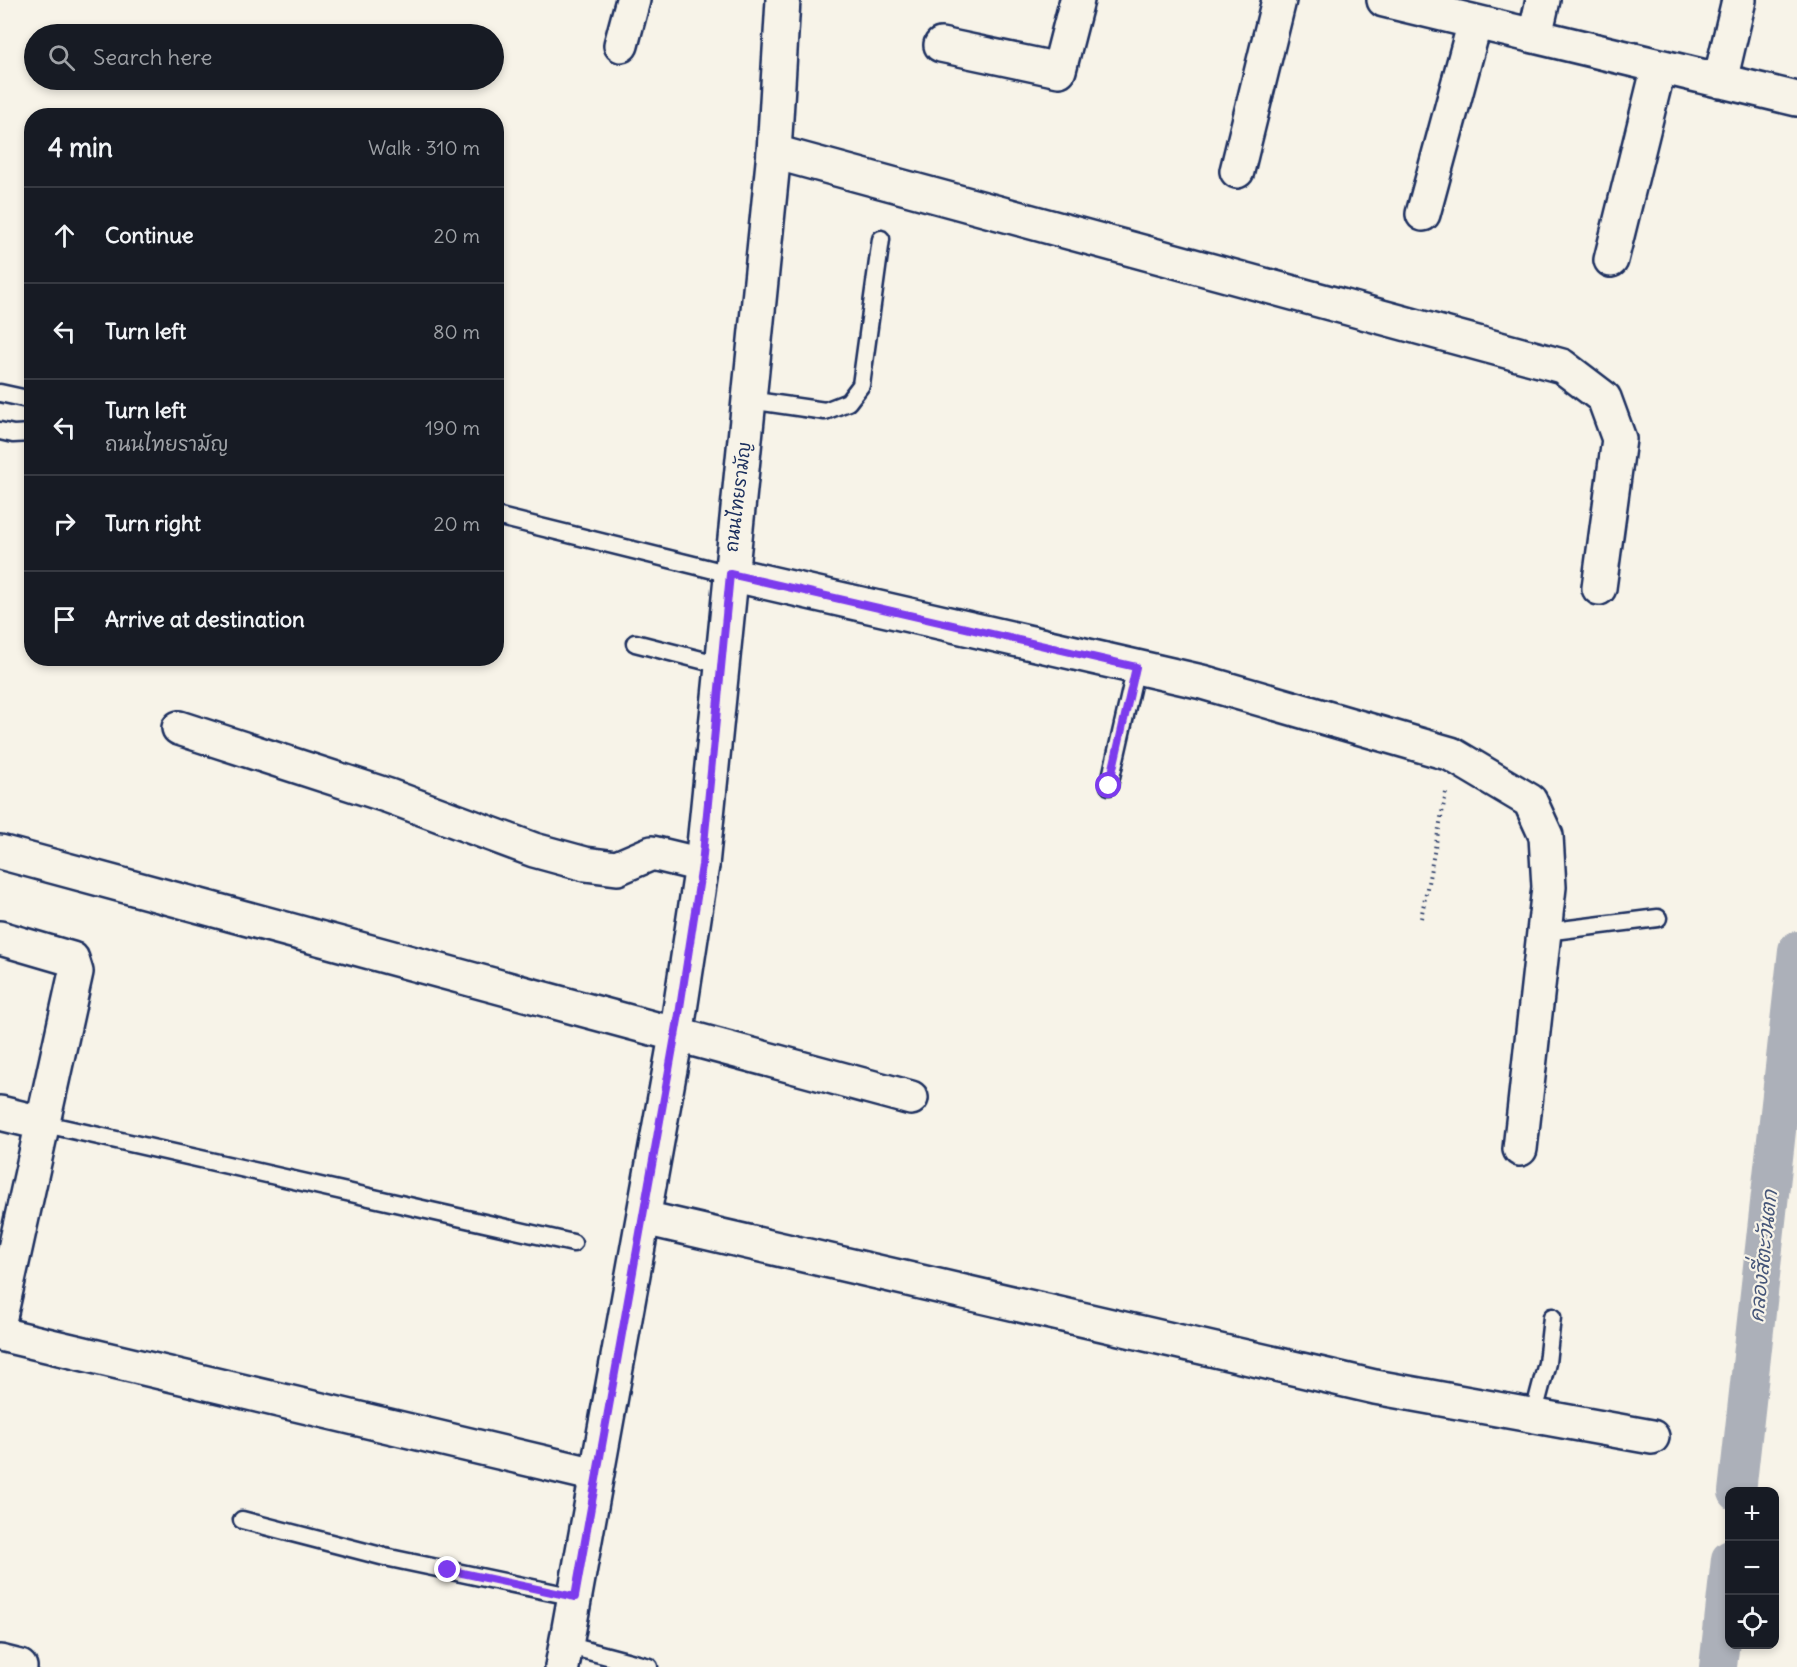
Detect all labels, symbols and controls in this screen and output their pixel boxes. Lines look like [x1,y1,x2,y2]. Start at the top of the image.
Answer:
search box [24,24,504,90]
icon: search [45,41,78,74]
text: Search here [93,43,212,71]
text: 4 min [48,131,113,164]
text: Walk · 310 m [368,135,480,160]
icon: ahead [48,219,81,252]
text: Continue [105,221,194,249]
text: 20 m [434,223,480,248]
icon: left [48,315,81,348]
text: Turn left [105,317,186,345]
text: 80 m [433,319,480,344]
text: Turn left [105,396,186,424]
icon: left [48,411,81,444]
text: 190 m [425,415,480,440]
text: ถนนไทยรามัญ [105,431,228,456]
street label: ถนนไทยรามัญ [718,440,756,553]
icon: right [48,507,81,540]
text: Turn right [105,509,201,537]
text: 20 m [434,511,480,536]
icon: arrive [48,603,81,636]
text: Arrive at destination [105,605,305,633]
route start [1095,772,1121,798]
water label: คลองสี่ตะวันตก [1738,1187,1782,1323]
map controls [1725,1487,1779,1649]
button: + [1725,1487,1779,1541]
button: − [1725,1541,1779,1595]
route end [434,1556,460,1582]
button: locate [1725,1595,1779,1649]

